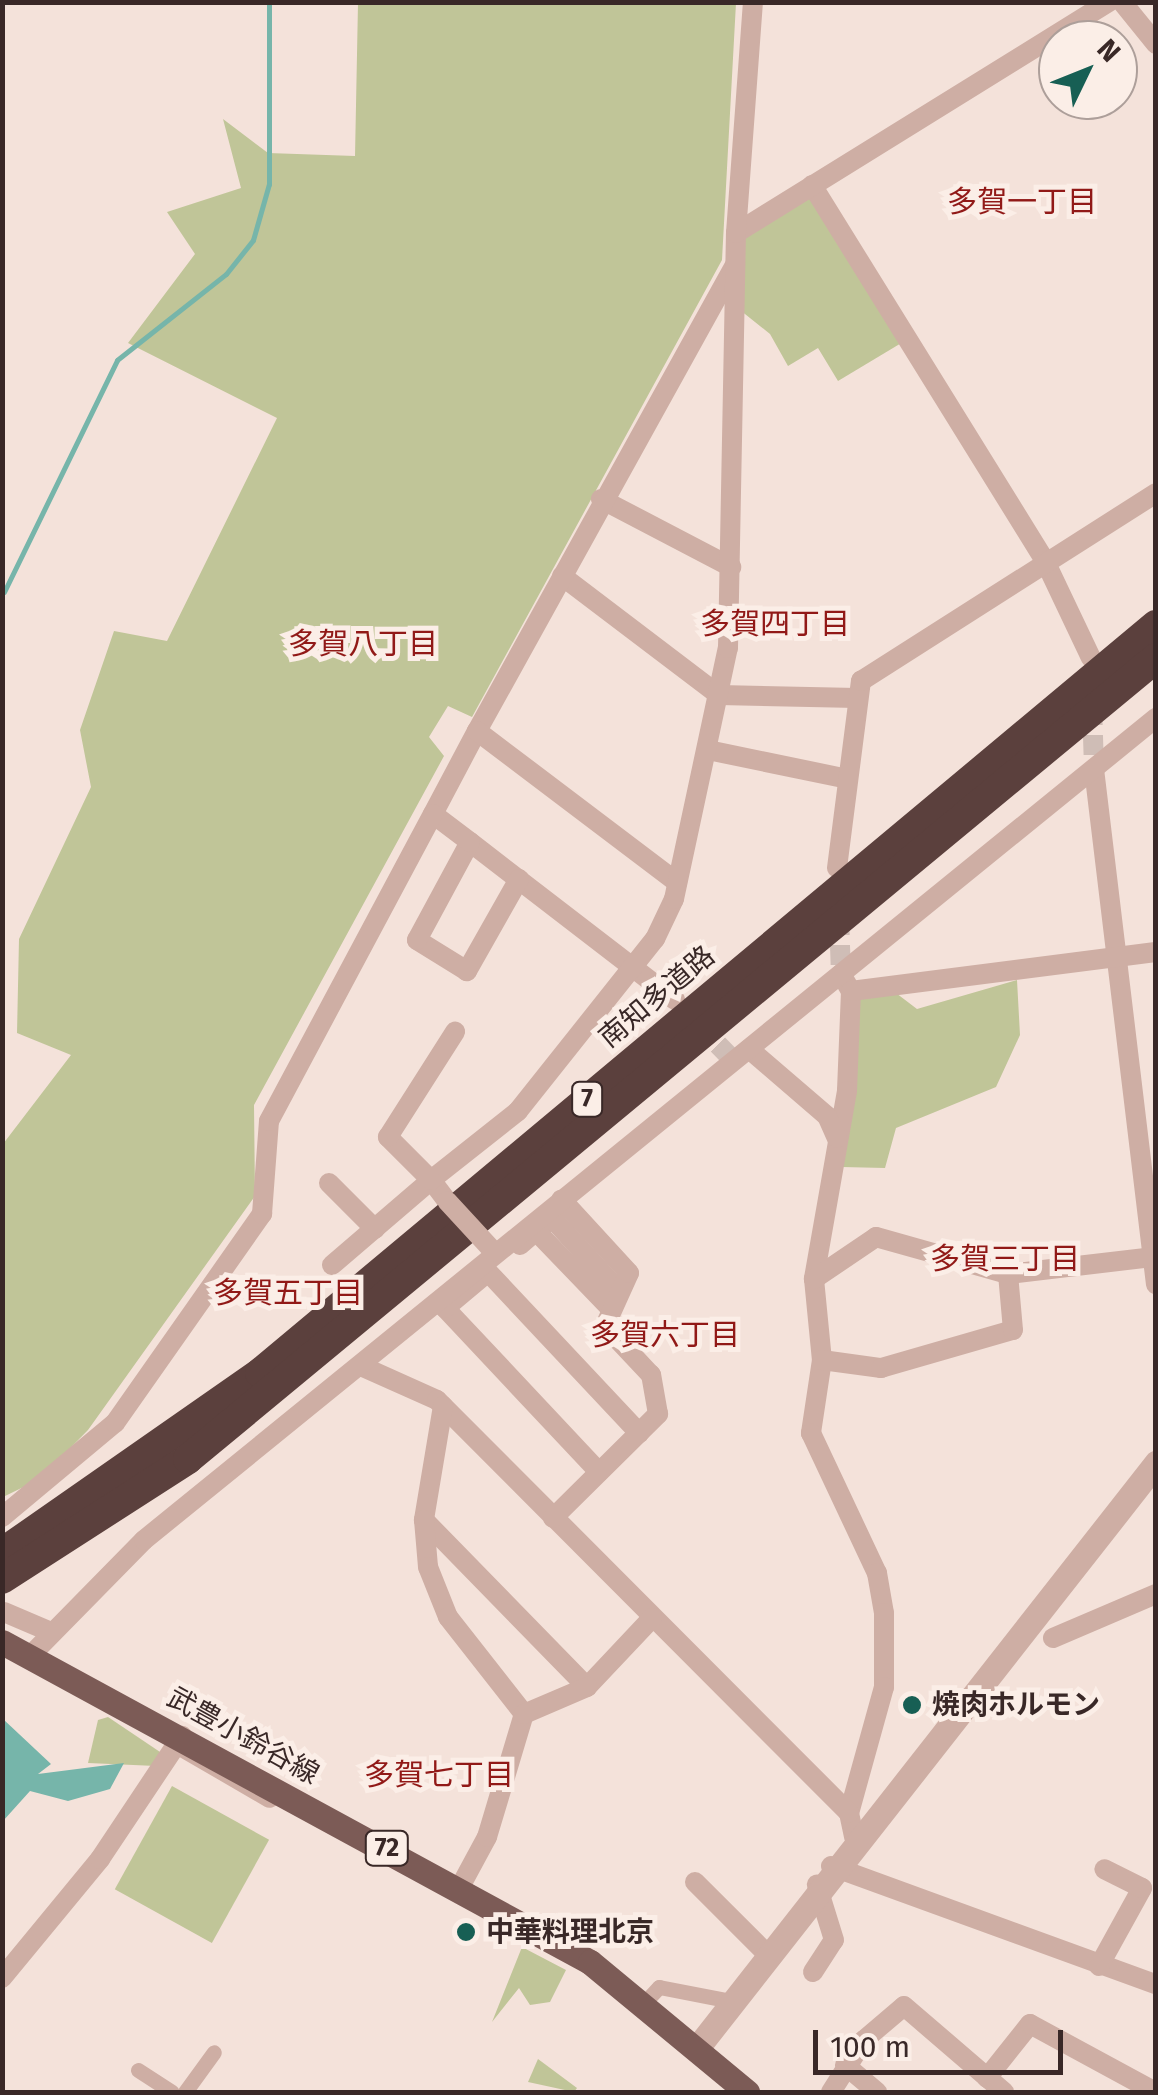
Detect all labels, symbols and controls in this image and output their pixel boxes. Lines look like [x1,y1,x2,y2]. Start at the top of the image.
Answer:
north arrow [1038,20,1138,120]
text: N [1090,33,1127,69]
district label: 多賀一丁目 [947,184,1097,220]
district label: 多賀四丁目 [700,606,850,642]
district label: 多賀八丁目 [288,626,438,662]
street label: 南知多道路 [593,939,721,1055]
road number: 7 [570,1079,604,1119]
district label: 多賀三丁目 [930,1241,1080,1277]
district label: 多賀五丁目 [213,1275,363,1311]
district label: 多賀六丁目 [590,1317,740,1353]
street label: 武豊小鈴谷線 [161,1681,325,1791]
place label: 焼肉ホルモン [932,1688,1100,1722]
marker: 焼肉ホルモン [901,1694,923,1716]
district label: 多賀七丁目 [364,1757,514,1793]
road number: 72 [364,1828,410,1868]
place label: 中華料理北京 [486,1915,654,1949]
marker: 中華料理北京 [455,1921,477,1943]
scale bar [818,2010,1068,2072]
text: 100 m [830,2029,910,2065]

